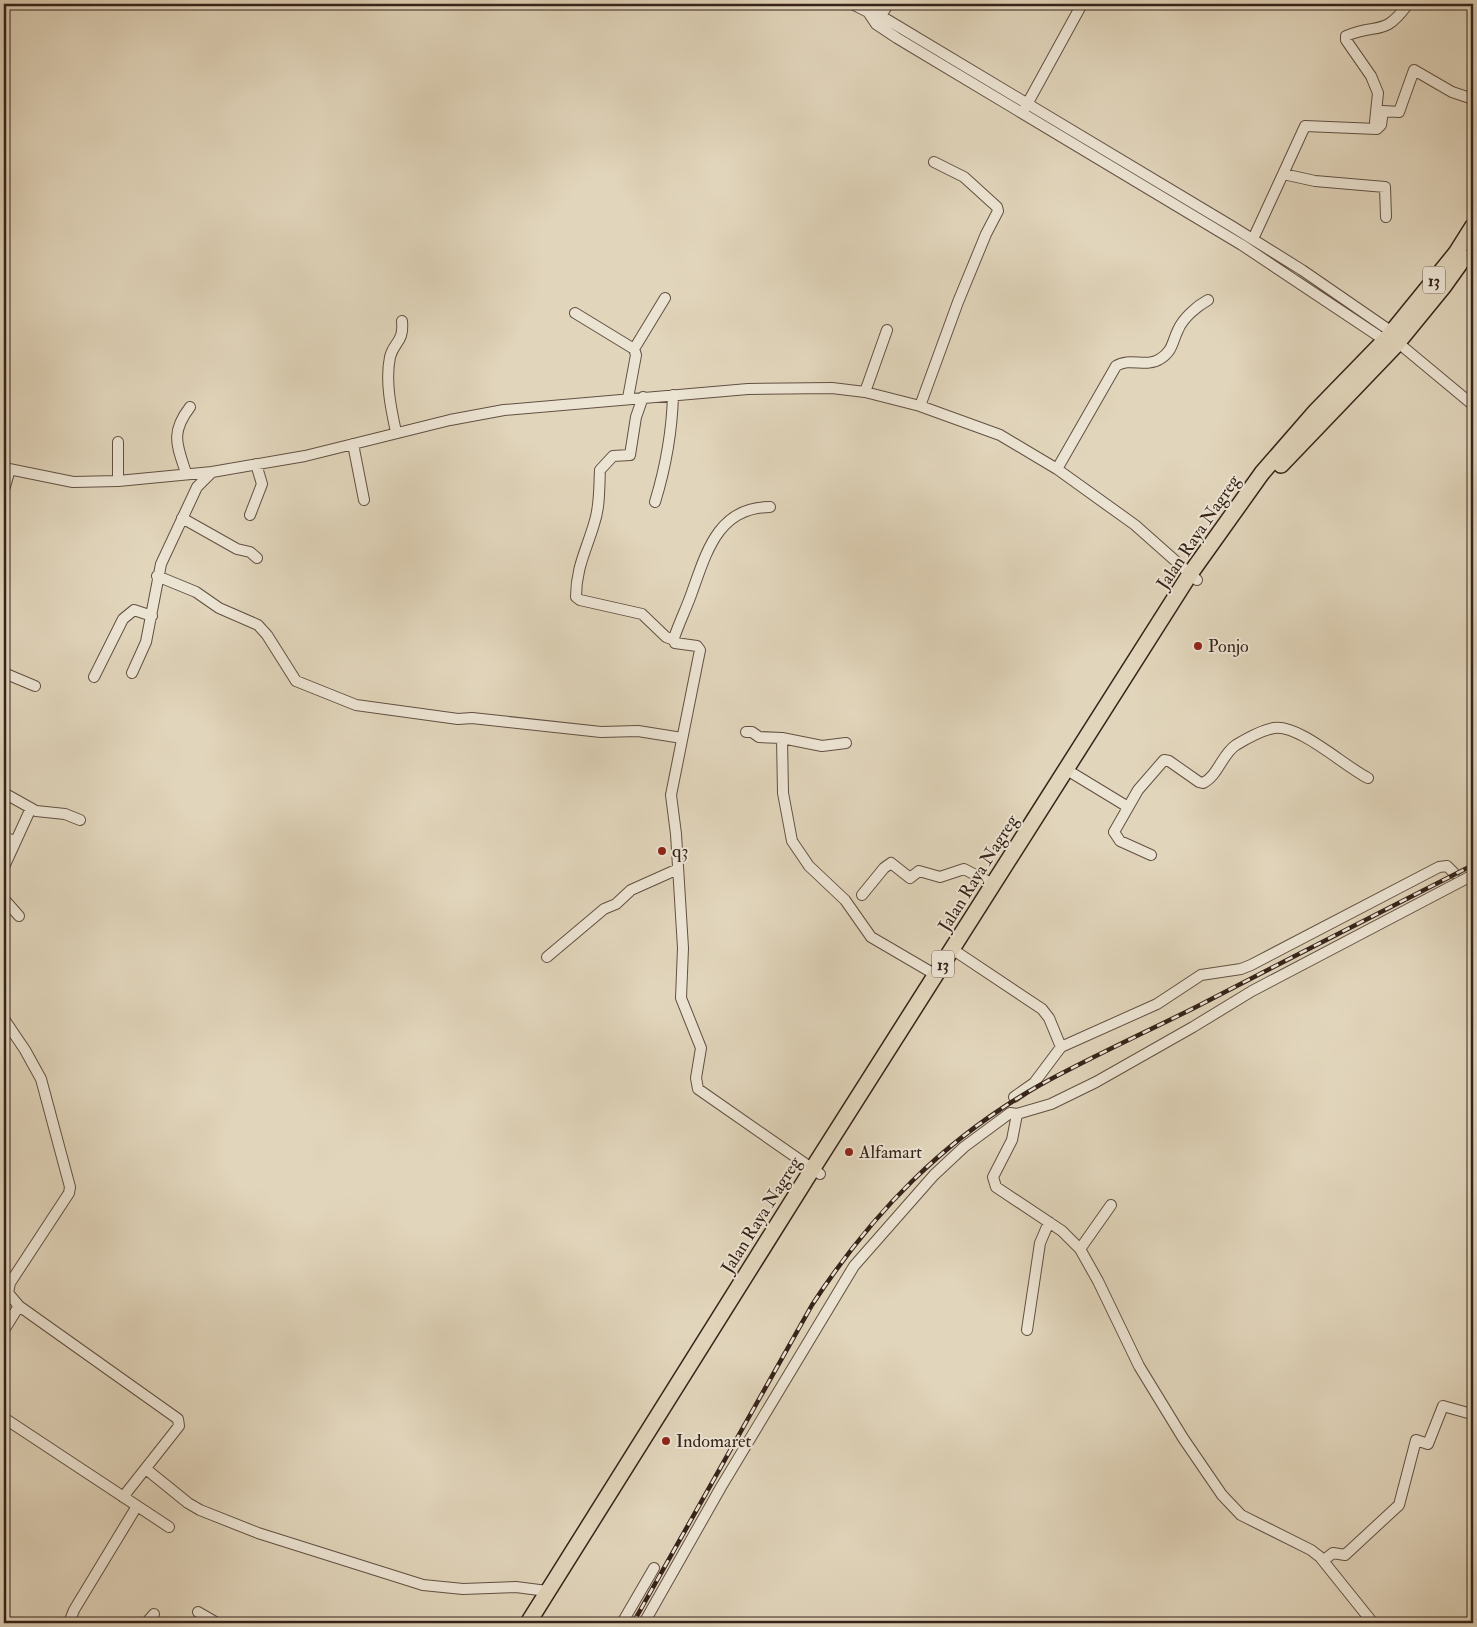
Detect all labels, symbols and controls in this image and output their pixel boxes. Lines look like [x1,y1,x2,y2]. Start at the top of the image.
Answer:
road number: 13 [1423,266,1445,294]
street label: Jalan Raya Nagreg [1151,470,1246,595]
place label: Ponjo [1208,635,1249,658]
marker: Ponjo [1192,640,1204,652]
street label: Jalan Raya Nagreg [933,810,1024,937]
place label: q3 [672,840,688,863]
marker: q3 [656,845,668,857]
road number: 13 [932,951,954,978]
place label: Alfamart [858,1141,922,1164]
marker: Alfamart [843,1146,855,1158]
street label: Jalan Raya Nagreg [716,1152,807,1279]
place label: Indomaret [676,1430,752,1453]
marker: Indomaret [660,1435,672,1447]

